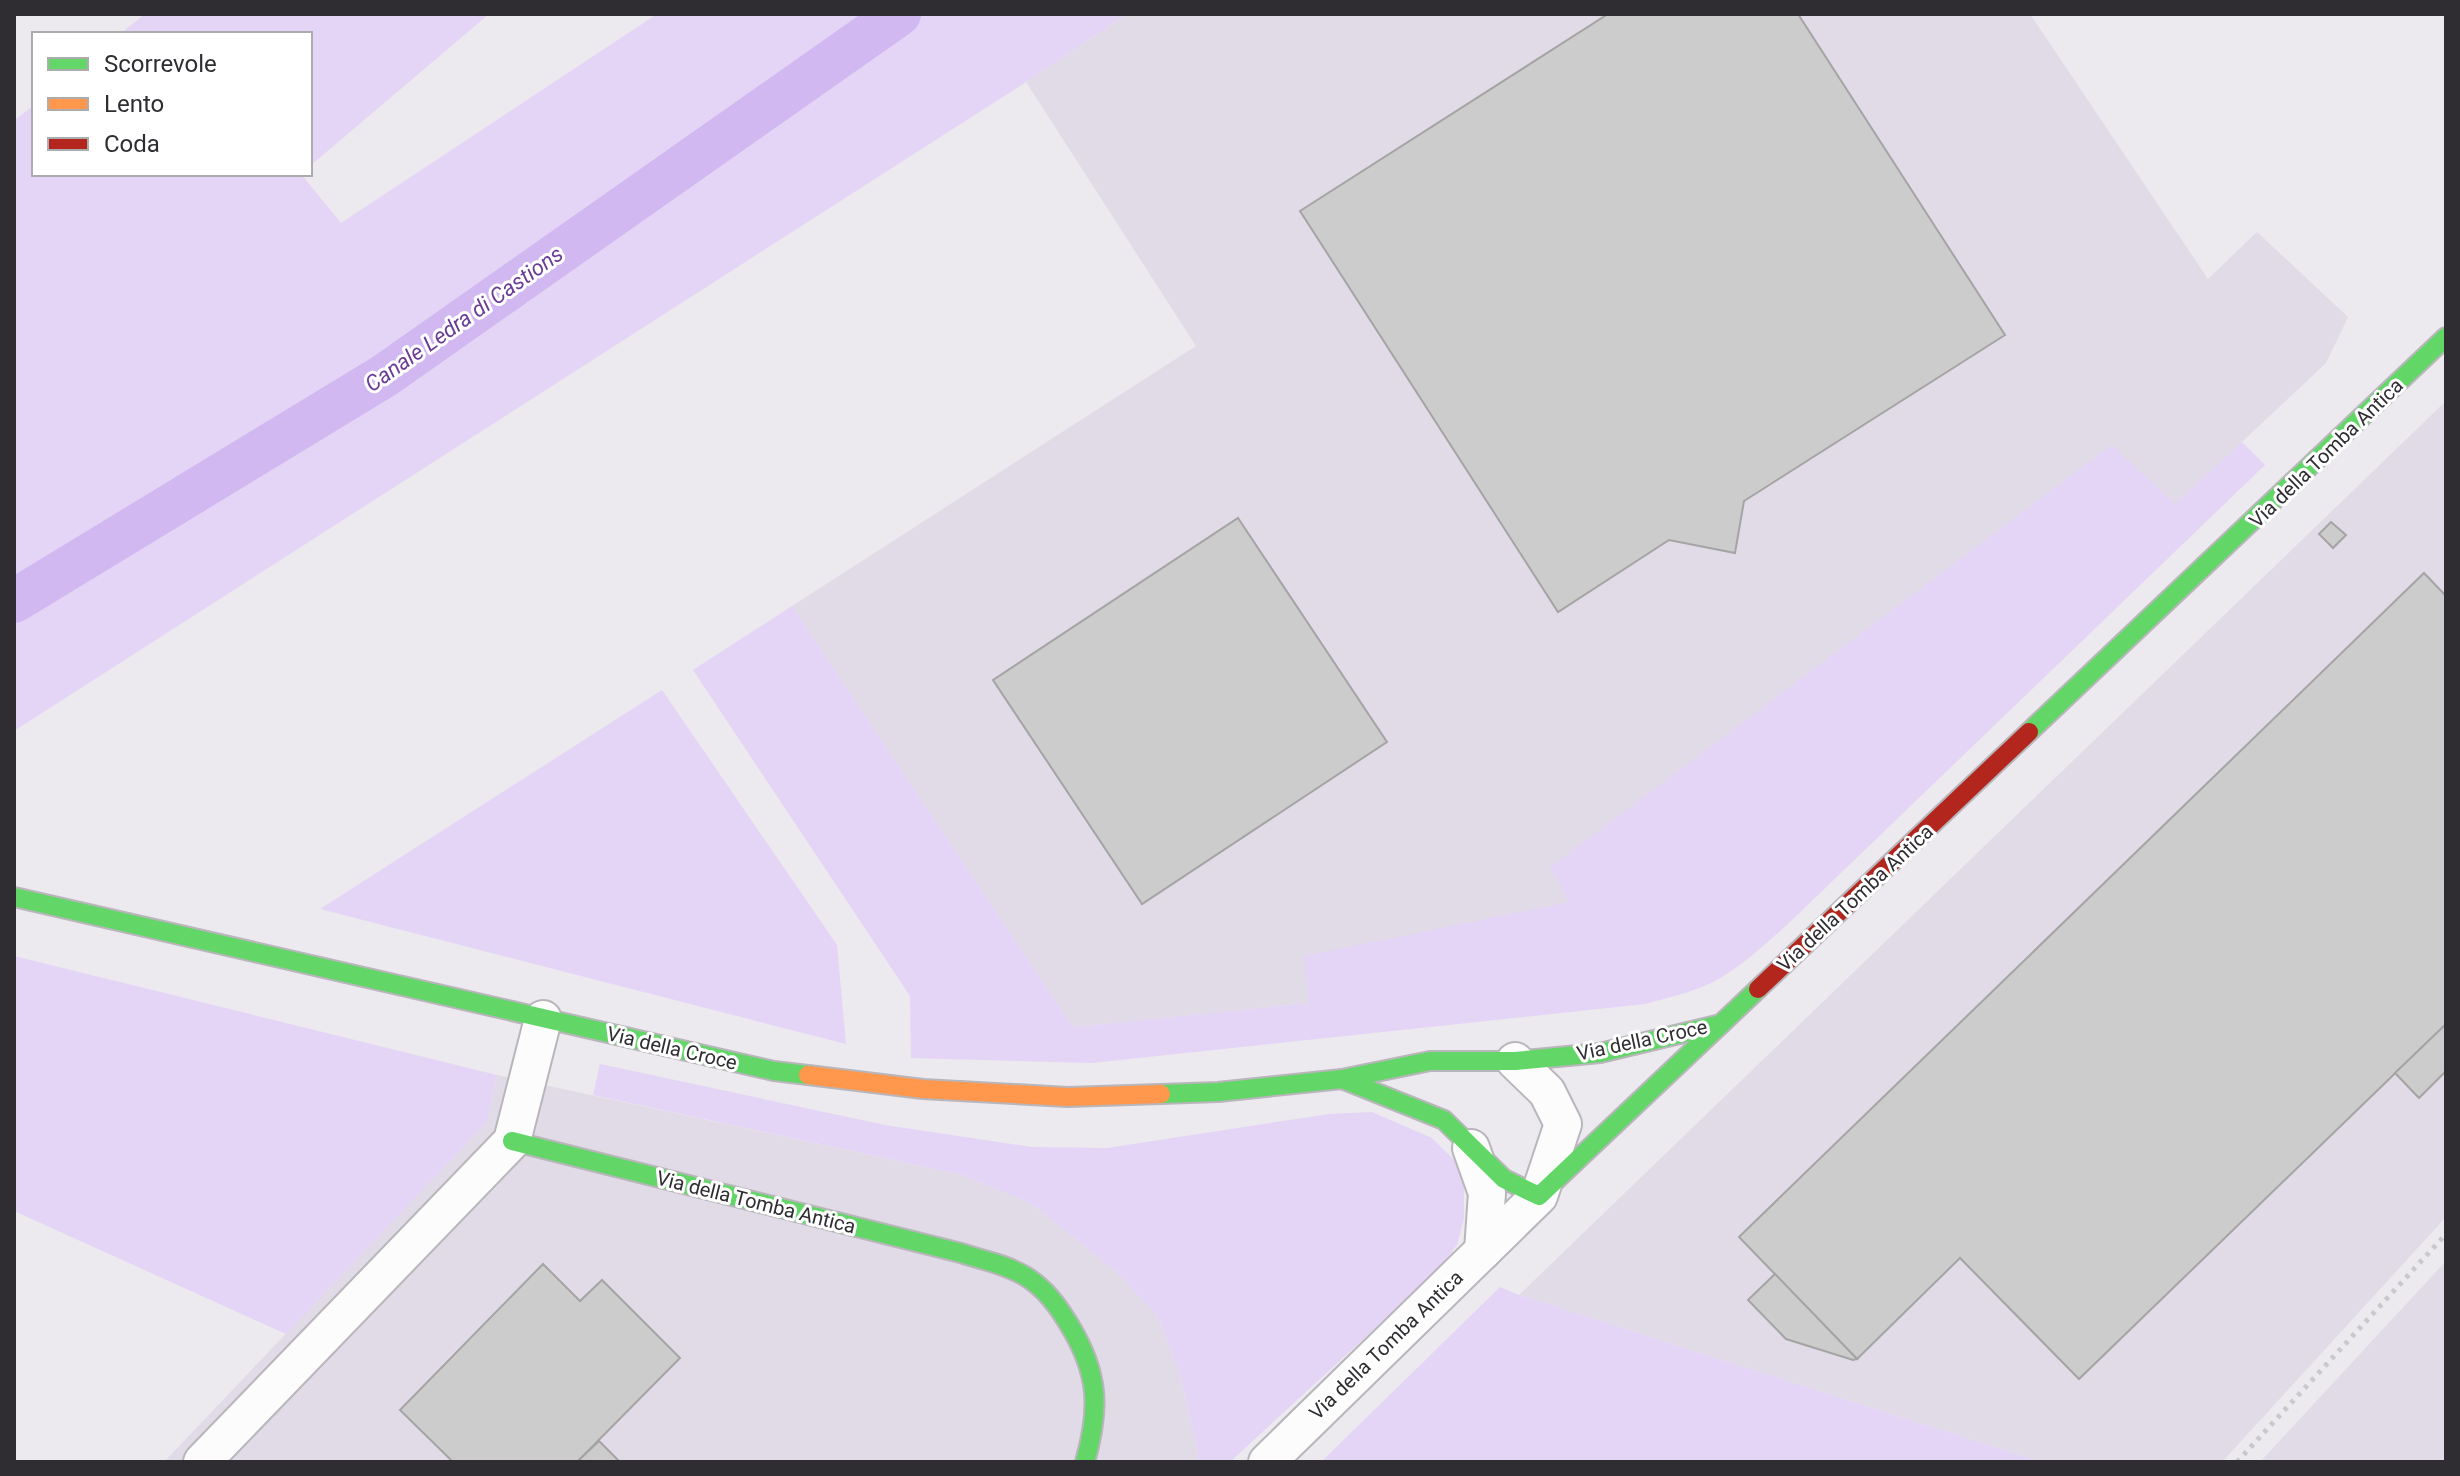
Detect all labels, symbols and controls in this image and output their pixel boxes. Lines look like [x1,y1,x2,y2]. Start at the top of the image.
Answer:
legend [32,32,312,176]
text: Scorrevole [104,50,217,78]
text: Lento [104,90,164,118]
text: Coda [104,130,160,158]
water label: Canale Ledra di Castions [360,241,568,397]
street label: Via della Tomba Antica [2244,373,2408,533]
street label: Via della Tomba Antica [1772,820,1938,976]
street label: Via della Croce [1574,1014,1710,1066]
street label: Via della Croce [605,1021,739,1075]
street label: Via della Tomba Antica [654,1166,858,1238]
street label: Via della Tomba Antica [1304,1265,1468,1425]

